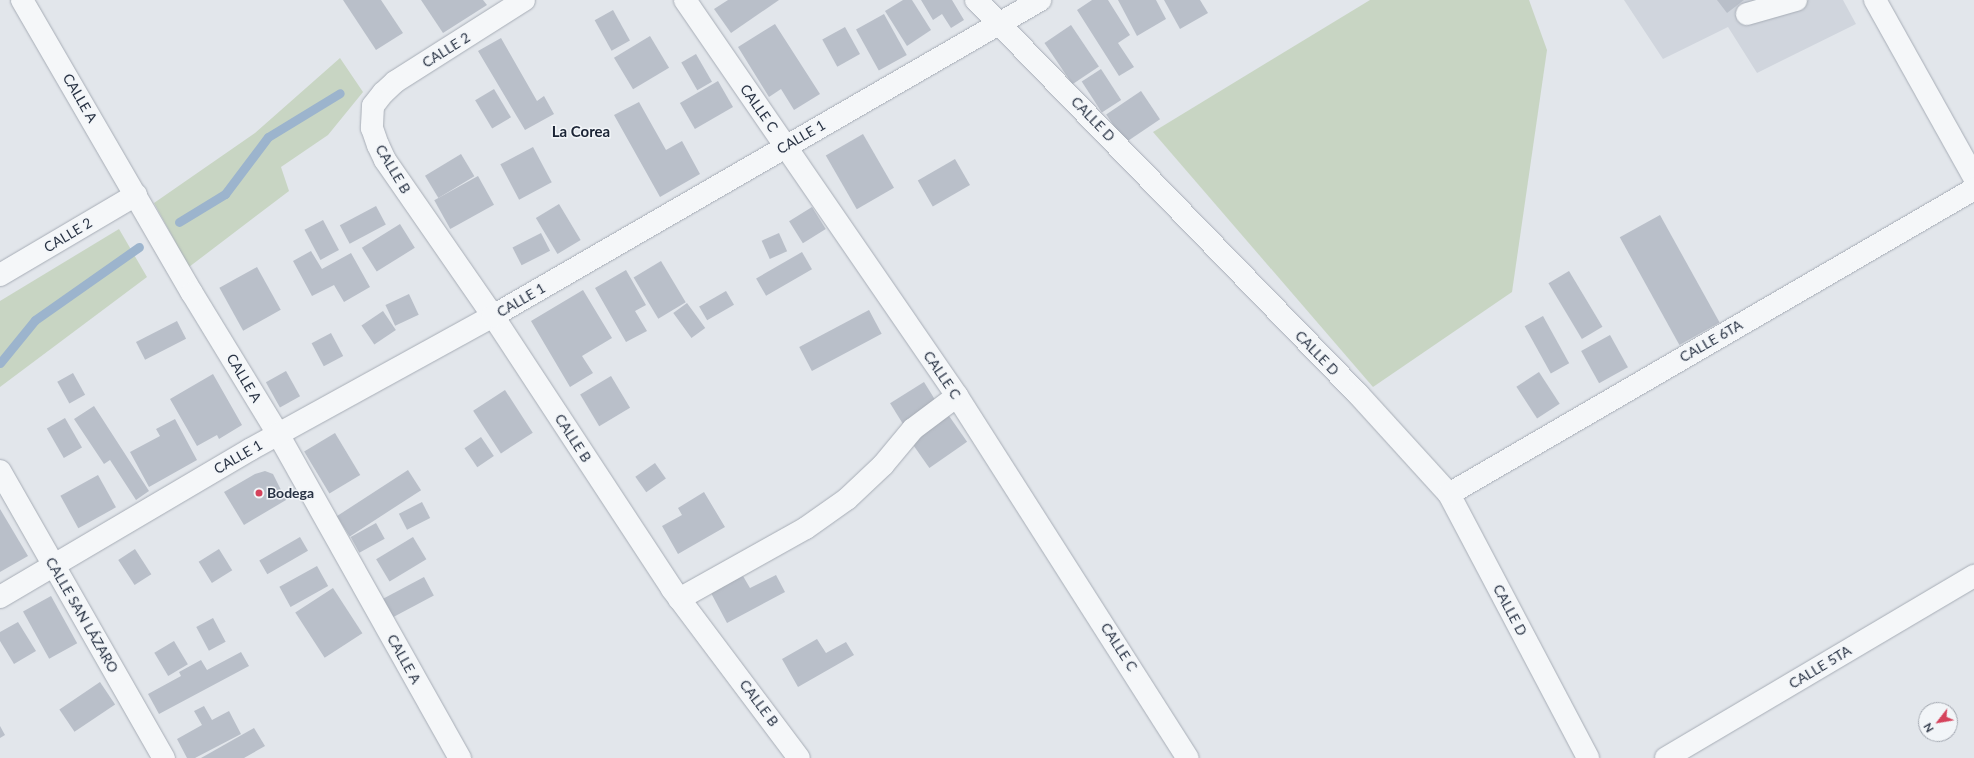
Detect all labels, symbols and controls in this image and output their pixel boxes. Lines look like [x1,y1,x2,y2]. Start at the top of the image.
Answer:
street label: CALLE 2 [419,29,473,71]
street label: CALLE A [59,70,101,126]
street label: CALLE C [737,81,781,135]
street label: CALLE D [1068,93,1118,145]
street label: CALLE 1 [774,116,828,158]
district label: La Corea [552,123,610,141]
street label: CALLE B [372,142,414,196]
street label: CALLE 2 [41,214,95,256]
street label: CALLE 1 [494,279,548,321]
street label: CALLE 6TA [1677,316,1745,366]
street label: CALLE D [1292,327,1342,379]
street label: CALLE C [920,348,964,402]
street label: CALLE A [223,350,265,406]
street label: CALLE B [551,411,595,465]
street label: CALLE 1 [211,436,265,478]
place label: Bodega [267,485,314,501]
marker: Bodega [254,488,264,498]
street label: CALLE SAN LÁZARO [42,554,122,676]
street label: CALLE D [1490,582,1530,638]
street label: CALLE C [1097,620,1141,674]
street label: CALLE A [383,631,425,687]
street label: CALLE 5TA [1786,642,1854,692]
street label: CALLE B [736,676,782,730]
north arrow [1918,702,1958,742]
text: N [1920,721,1936,735]

